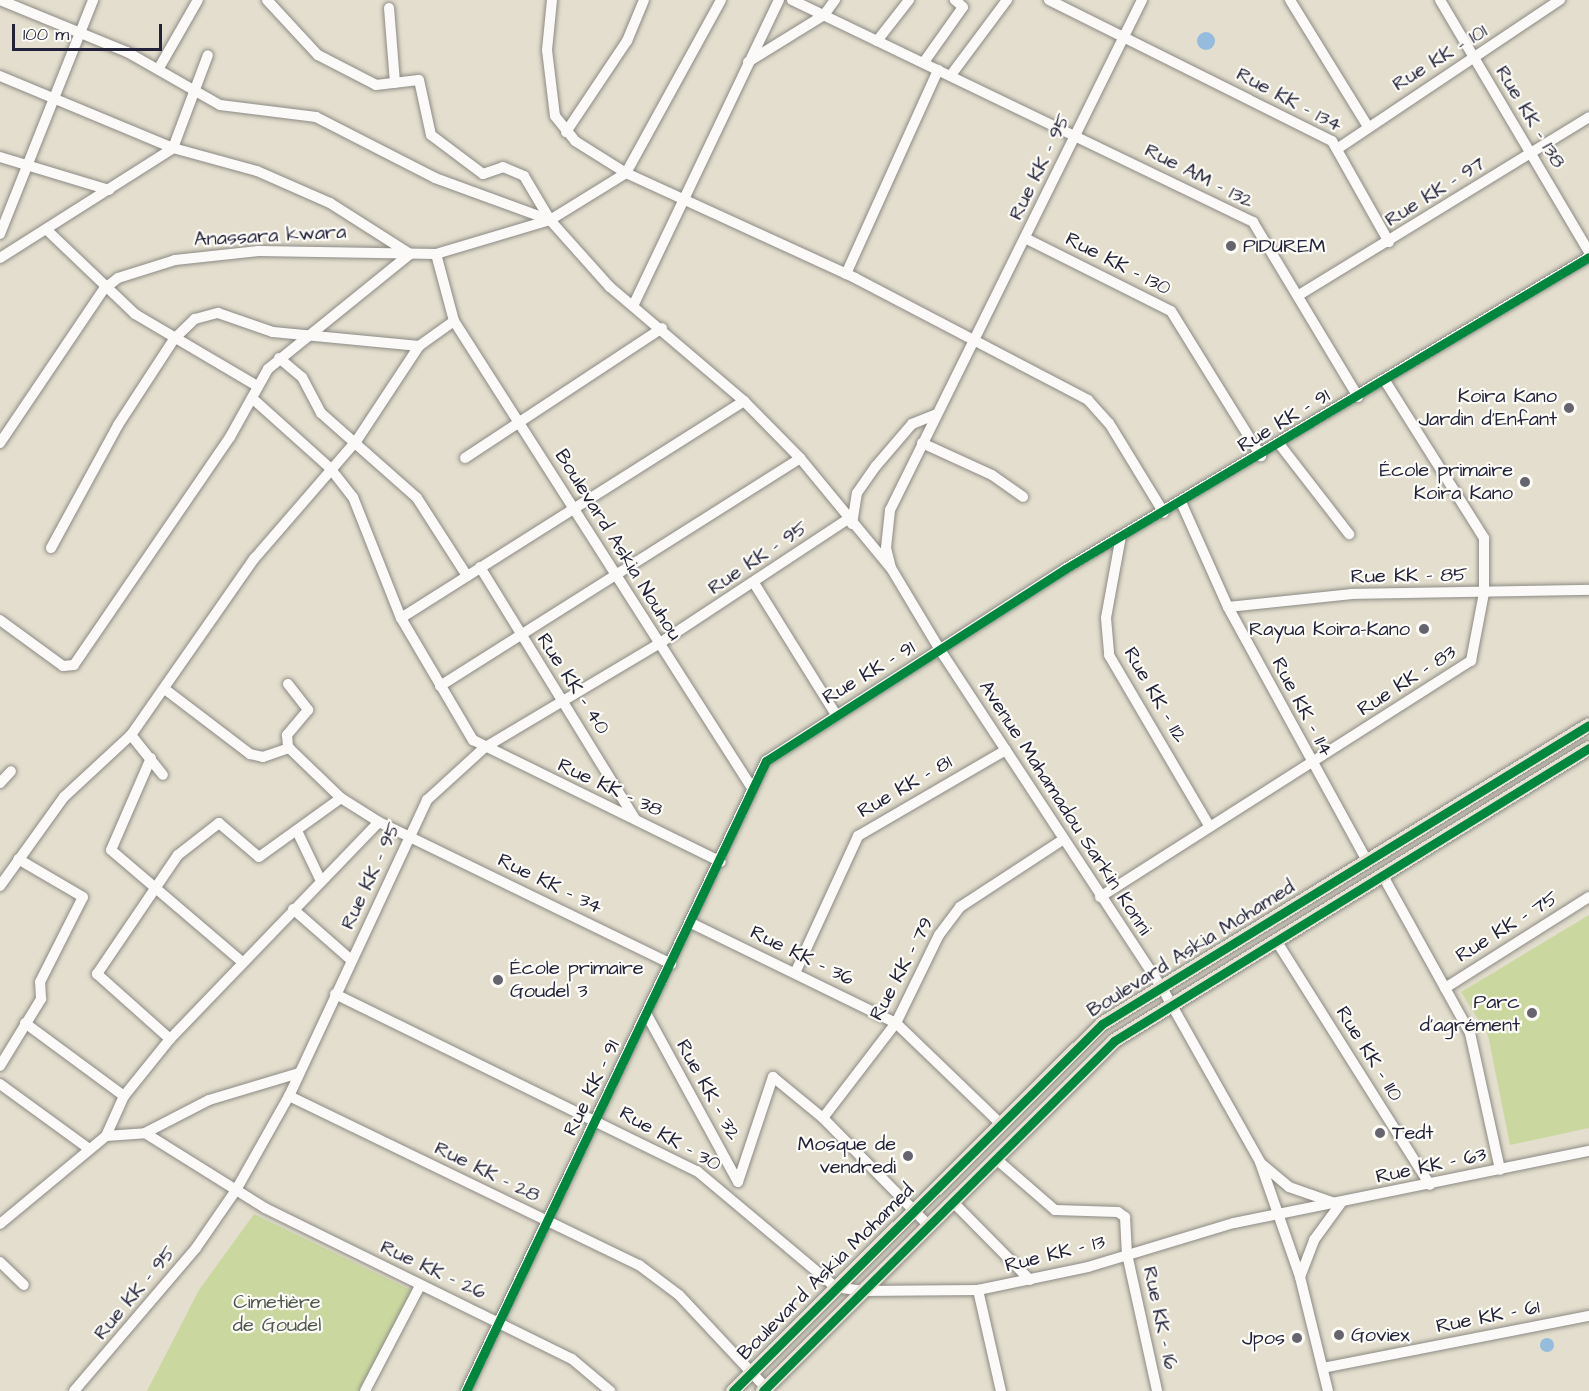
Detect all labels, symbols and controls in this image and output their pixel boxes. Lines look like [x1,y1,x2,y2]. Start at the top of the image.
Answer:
scale bar [15,12,165,50]
street label: Rue KK - 101 [1388,19,1492,97]
text: 100 m [23,22,69,47]
street label: Rue KK - 138 [1490,61,1570,173]
street label: Rue KK - 134 [1232,62,1346,138]
street label: Rue KK - 95 [1004,110,1076,224]
street label: Rue AM - 132 [1141,138,1257,214]
street label: Rue KK - 97 [1381,152,1489,232]
street label: Anassara kwara [193,220,347,252]
street label: Rue KK - 130 [1061,227,1175,301]
place label: PIDUREM [1243,234,1326,258]
marker: PIDUREM [1224,239,1238,253]
street label: Rue KK - 91 [1233,384,1335,458]
place label: Koira Kano Jardin d'Enfant [1418,384,1557,431]
marker: Koira Kano Jardin d'Enfant [1562,401,1576,415]
street label: Boulevard Askia Nouhou [549,445,687,645]
place label: École primaire Koira Kano [1379,458,1513,505]
marker: École primaire Koira Kano [1518,475,1532,489]
street label: Rue KK - 95 [704,516,812,600]
street label: Rue KK - 85 [1350,563,1468,589]
place label: Rayua Koira-Kano [1249,617,1410,641]
marker: Rayua Koira-Kano [1415,620,1433,638]
street label: Rue KK - 40 [531,629,615,739]
street label: Rue KK - 91 [818,636,920,710]
street label: Rue KK - 83 [1353,640,1461,722]
street label: Rue KK - 112 [1118,643,1192,747]
street label: Rue KK - 114 [1266,654,1338,760]
street label: Avenue Mahamadou Sarkin Konni [974,676,1156,940]
street label: Rue KK - 81 [853,750,957,824]
street label: Rue KK - 38 [554,753,666,823]
street label: Rue KK - 95 [336,819,406,933]
street label: Rue KK - 34 [494,848,606,920]
street label: Boulevard Askia Mohamed [1083,875,1299,1023]
street label: Rue KK - 75 [1451,886,1563,968]
street label: Rue KK - 79 [865,913,939,1025]
street label: Rue KK - 36 [746,921,858,991]
place label: École primaire Goudel 3 [510,957,644,1004]
marker: École primaire Goudel 3 [491,973,505,987]
place label: Parc d'agrément [1420,990,1520,1037]
street label: Rue KK - 110 [1330,1002,1408,1106]
marker: Parc d'agrément [1525,1006,1539,1020]
street label: Rue KK - 91 [558,1036,626,1140]
street label: Rue KK - 32 [671,1036,745,1144]
street label: Rue KK - 30 [615,1101,725,1177]
place label: Tedt [1392,1121,1434,1145]
marker: Tedt [1373,1126,1387,1140]
place label: Mosque de vendredi [798,1132,896,1179]
street label: Rue KK - 28 [430,1136,544,1208]
street label: Rue KK - 63 [1374,1143,1488,1189]
marker: Mosque de vendredi [901,1149,915,1163]
street label: Boulevard Askia Mohamed [733,1179,919,1365]
street label: Rue KK - 13 [1002,1230,1108,1278]
street label: Rue KK - 26 [376,1235,490,1305]
street label: Rue KK - 95 [89,1241,181,1345]
street label: Rue KK - 16 [1137,1264,1183,1372]
park label: Cimetière de Goudel [233,1290,321,1337]
street label: Rue KK - 61 [1434,1295,1542,1339]
place label: Goviex [1351,1323,1410,1347]
place label: Jpos [1242,1326,1285,1350]
marker: Goviex [1332,1328,1346,1342]
marker: Jpos [1290,1331,1304,1345]

